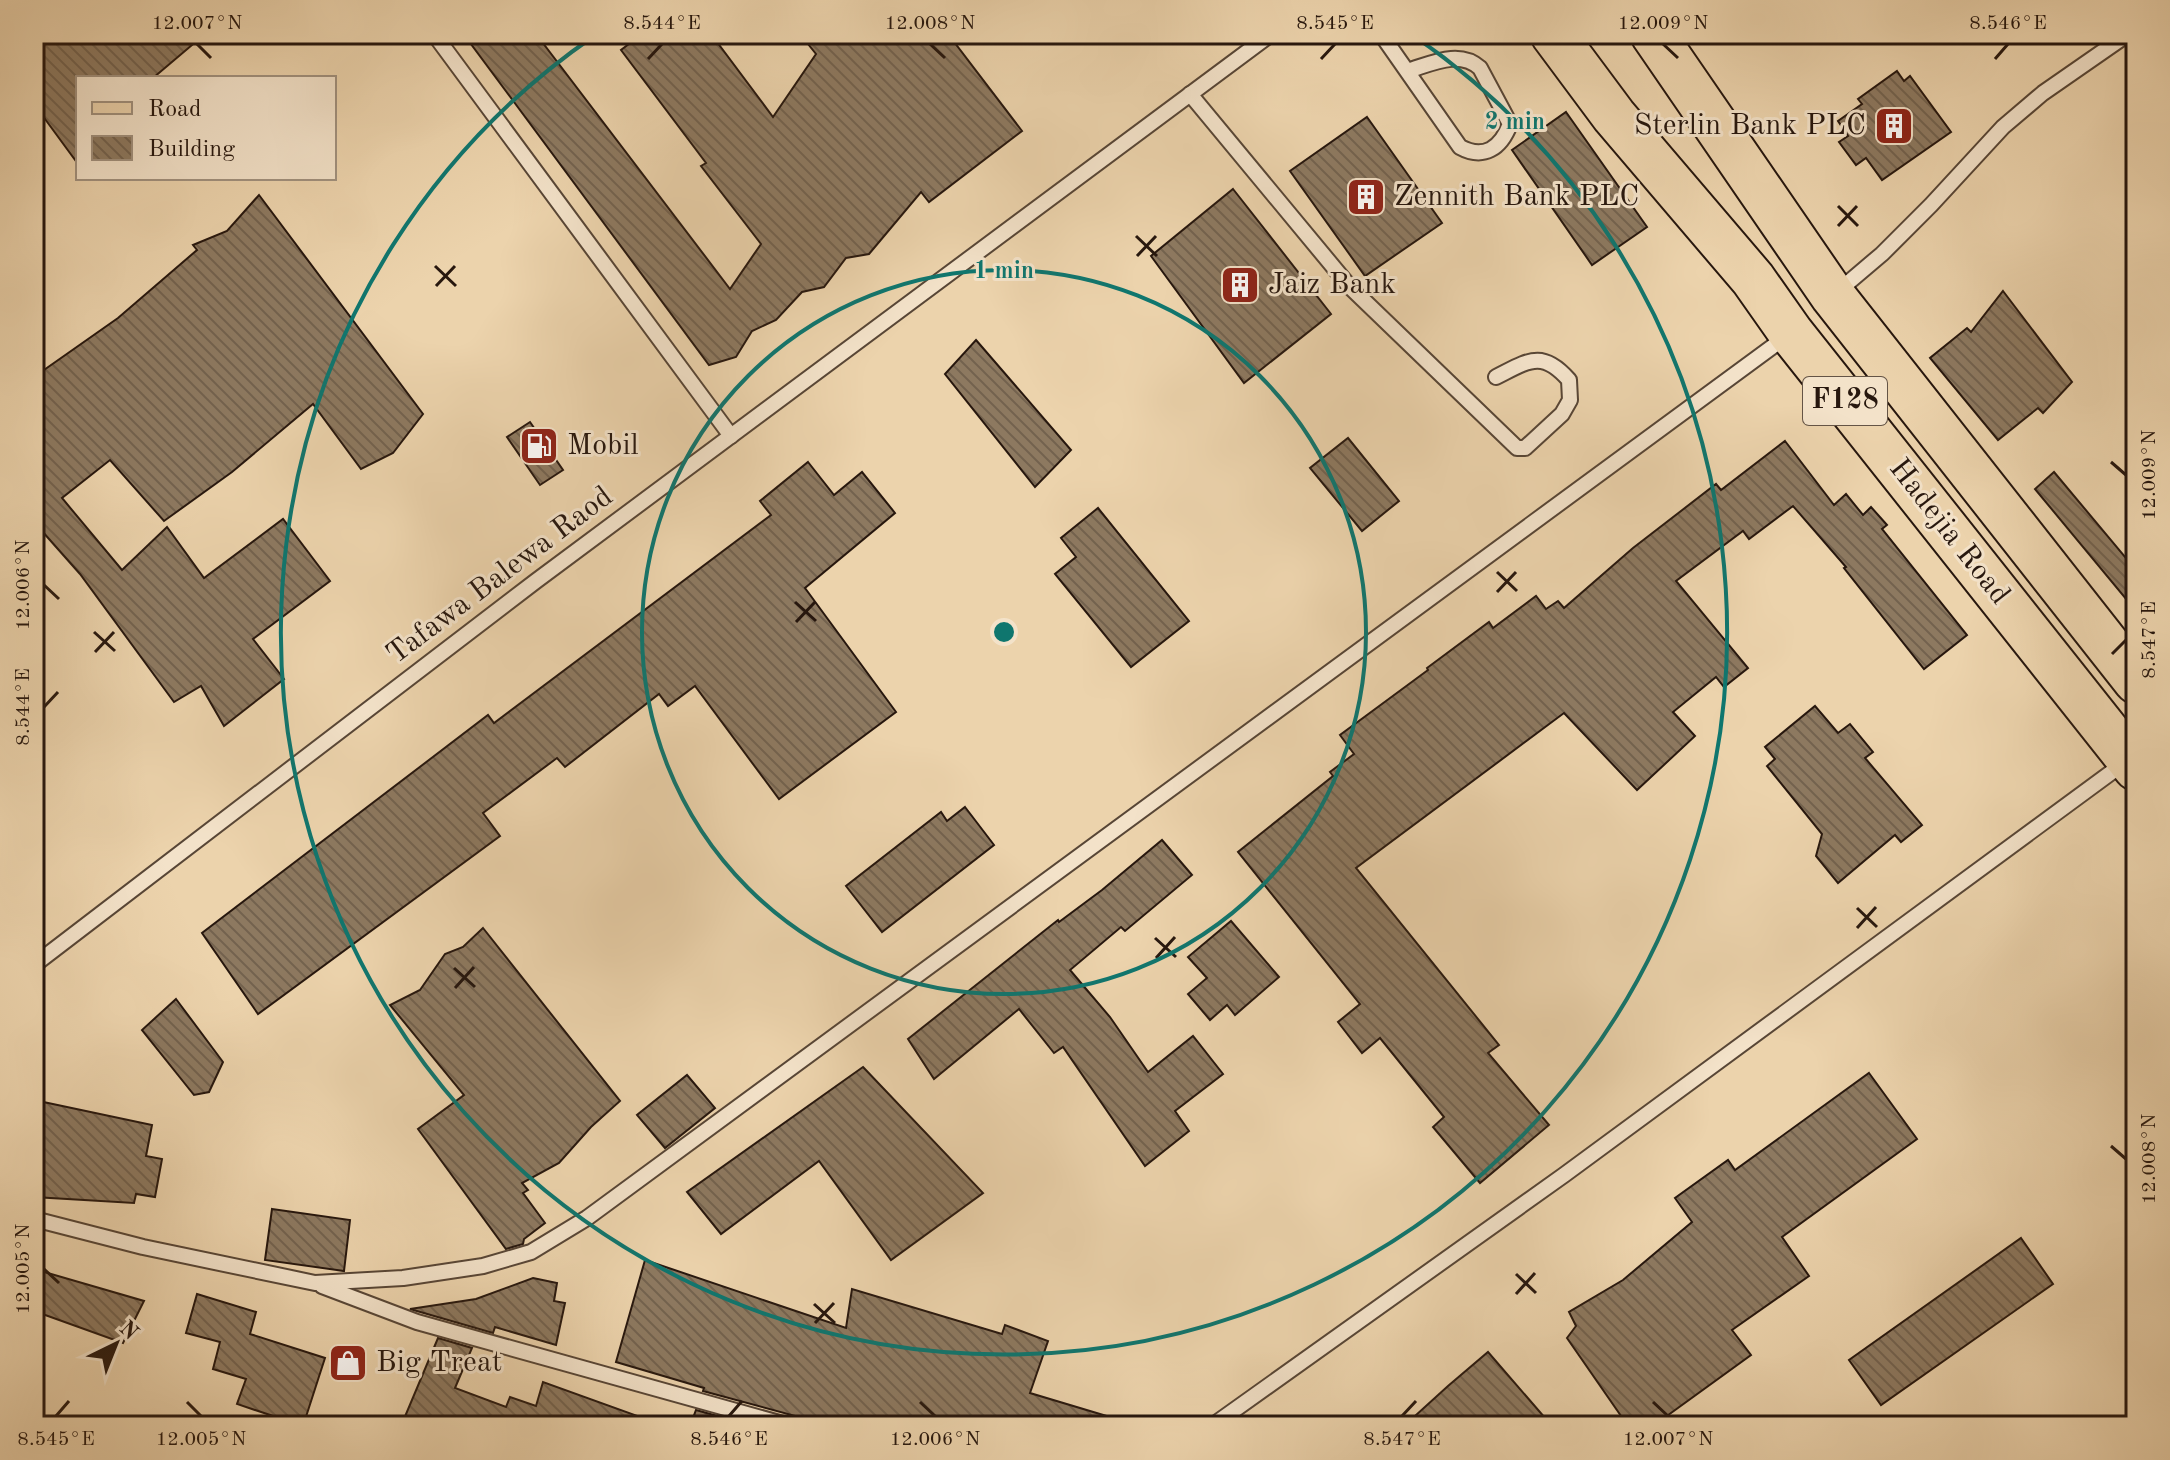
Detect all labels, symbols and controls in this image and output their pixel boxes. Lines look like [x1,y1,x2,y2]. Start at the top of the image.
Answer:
text: 12.007°N [152,14,242,34]
text: 8.544°E [623,14,701,34]
text: 12.008°N [885,14,975,34]
text: 8.545°E [1296,14,1374,34]
text: 12.009°N [1618,14,1708,34]
text: 8.546°E [1969,14,2047,34]
legend [76,76,336,180]
text: Road [148,98,201,122]
building icon: Sterlin Bank PLC [1873,105,1915,147]
text: 2 min [1485,111,1545,135]
place label: Sterlin Bank PLC [1634,111,1866,141]
text: Building [148,138,235,162]
building icon: Zennith Bank PLC [1345,176,1387,218]
place label: Zennith Bank PLC [1394,182,1639,212]
text: 1 min [974,260,1034,284]
building icon: Jaiz Bank [1219,264,1261,306]
place label: Jaiz Bank [1268,270,1396,300]
road number: F128 [1803,377,1887,425]
fuel station icon: Mobil [518,425,560,467]
text: 12.009°N [2140,430,2160,520]
place label: Mobil [567,431,639,461]
street label: Hadejia Road [1883,454,2015,610]
street label: Tafawa Balewa Raod [382,482,618,670]
text: 12.006°N [14,540,34,630]
text: 8.547°E [2140,601,2160,679]
centre of rings [990,618,1018,646]
text: 8.544°E [14,668,34,746]
text: 12.008°N [2140,1114,2160,1204]
text: 12.005°N [14,1224,34,1314]
north arrow [76,1304,156,1384]
text: N [115,1317,142,1345]
shop icon: Big Treat [327,1342,369,1384]
place label: Big Treat [376,1348,502,1378]
text: 8.545°E [17,1430,95,1450]
text: 12.005°N [156,1430,246,1450]
text: 8.546°E [690,1430,768,1450]
text: 12.006°N [890,1430,980,1450]
text: 8.547°E [1363,1430,1441,1450]
text: 12.007°N [1623,1430,1713,1450]

